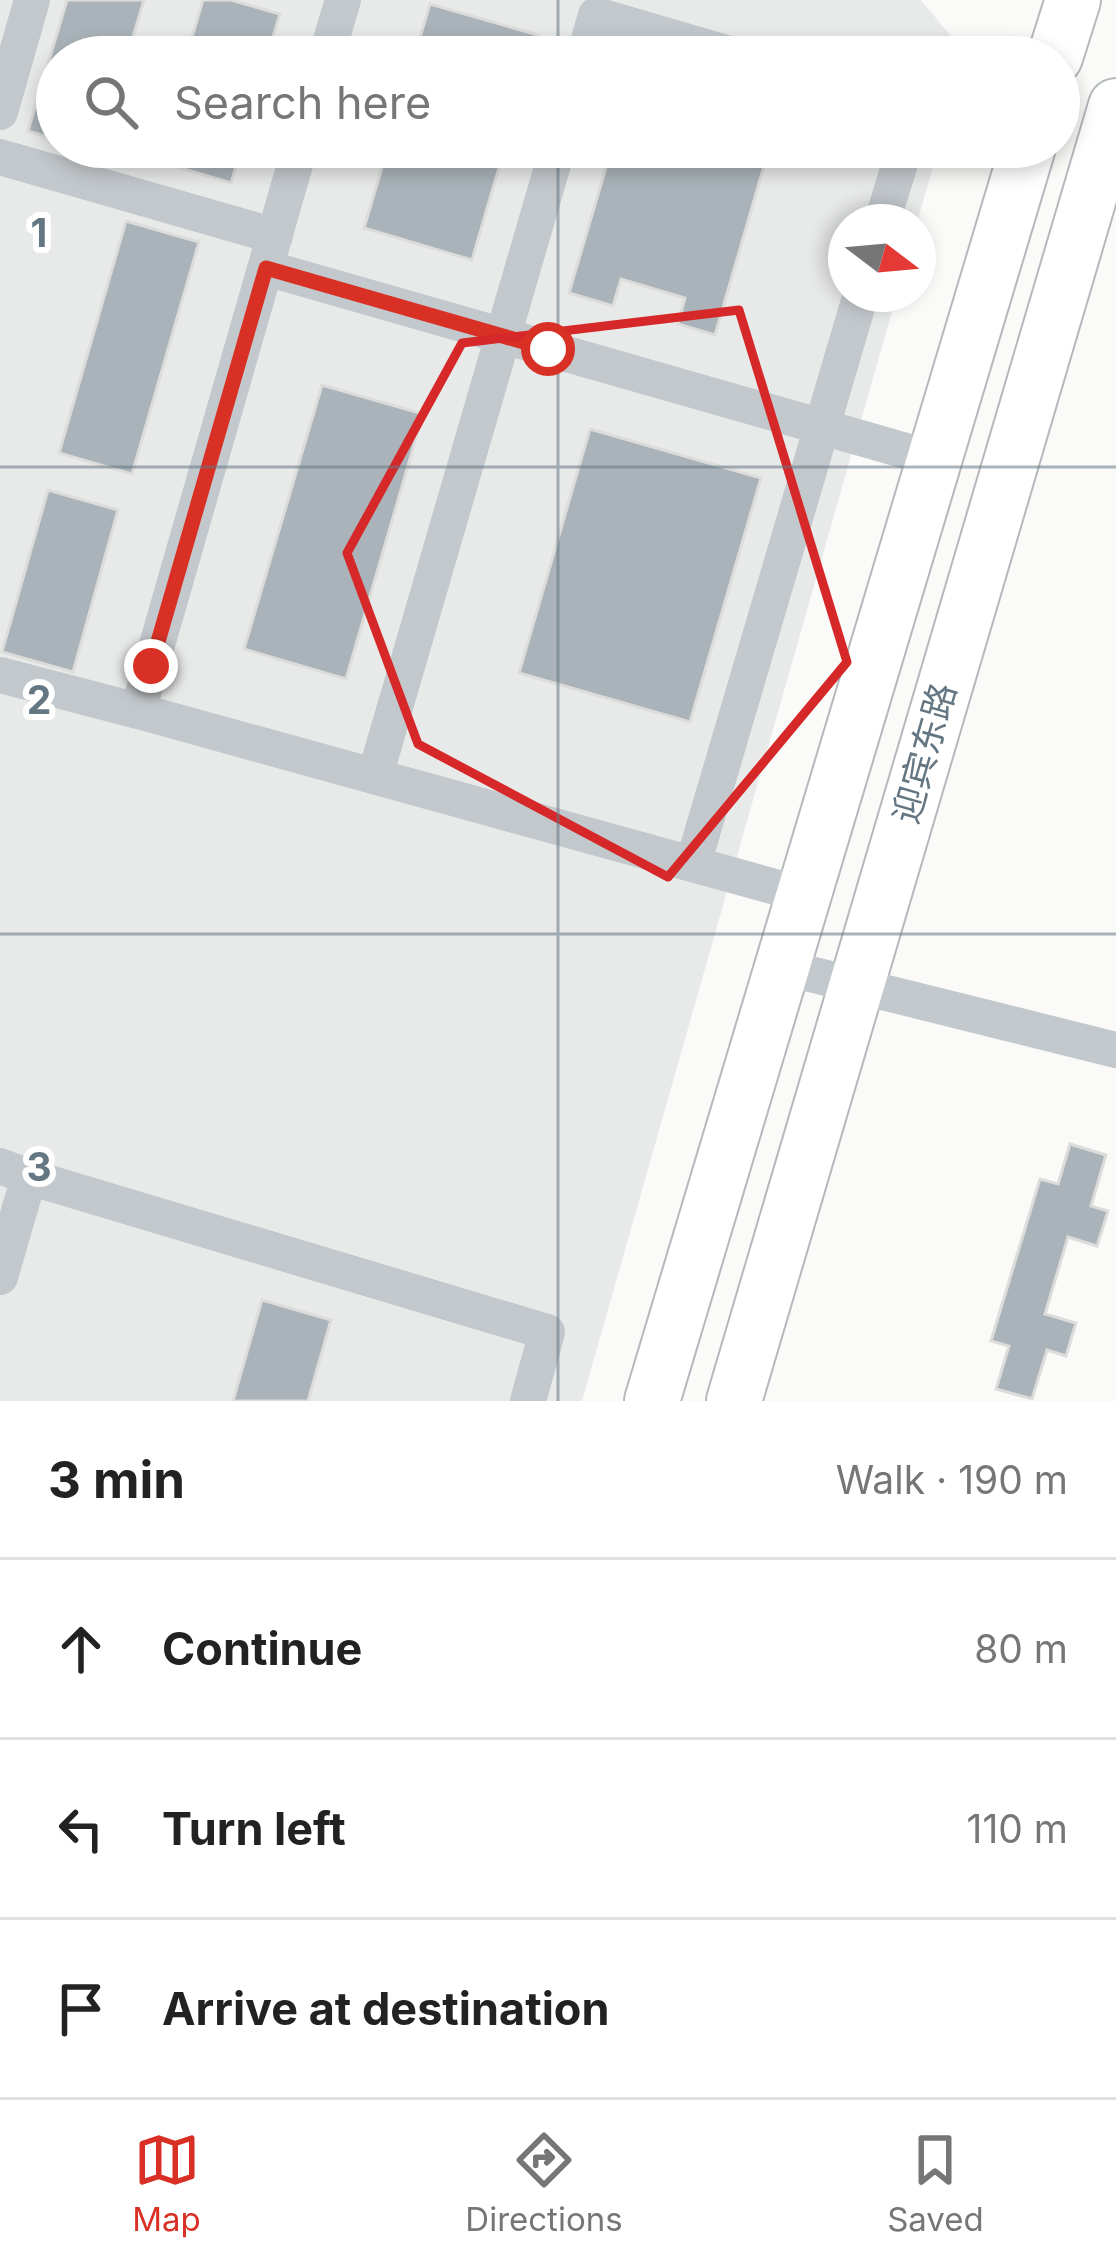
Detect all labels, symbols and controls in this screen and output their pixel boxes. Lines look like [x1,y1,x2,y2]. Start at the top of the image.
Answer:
search box [36,36,1080,168]
icon: search [78,69,144,135]
text: Search here [174,75,431,130]
north arrow [828,204,936,312]
text: 1 [31,209,47,256]
route start [521,322,575,376]
route end [124,639,178,693]
text: 2 [27,676,51,723]
street label: 迎宾东路 [883,678,965,828]
text: 3 [26,1143,52,1190]
text: 3 min [48,1449,185,1510]
text: Walk · 190 m [836,1456,1068,1503]
icon: ahead [48,1616,114,1682]
text: Continue [162,1621,362,1676]
text: 80 m [974,1625,1068,1672]
icon: left [48,1796,114,1862]
text: Turn left [162,1801,346,1856]
text: 110 m [967,1805,1068,1852]
icon: arrive [48,1976,114,2042]
text: Arrive at destination [162,1981,609,2036]
tab: Map [132,2127,201,2239]
tab: Directions [465,2127,623,2239]
tab: Saved [887,2127,984,2239]

